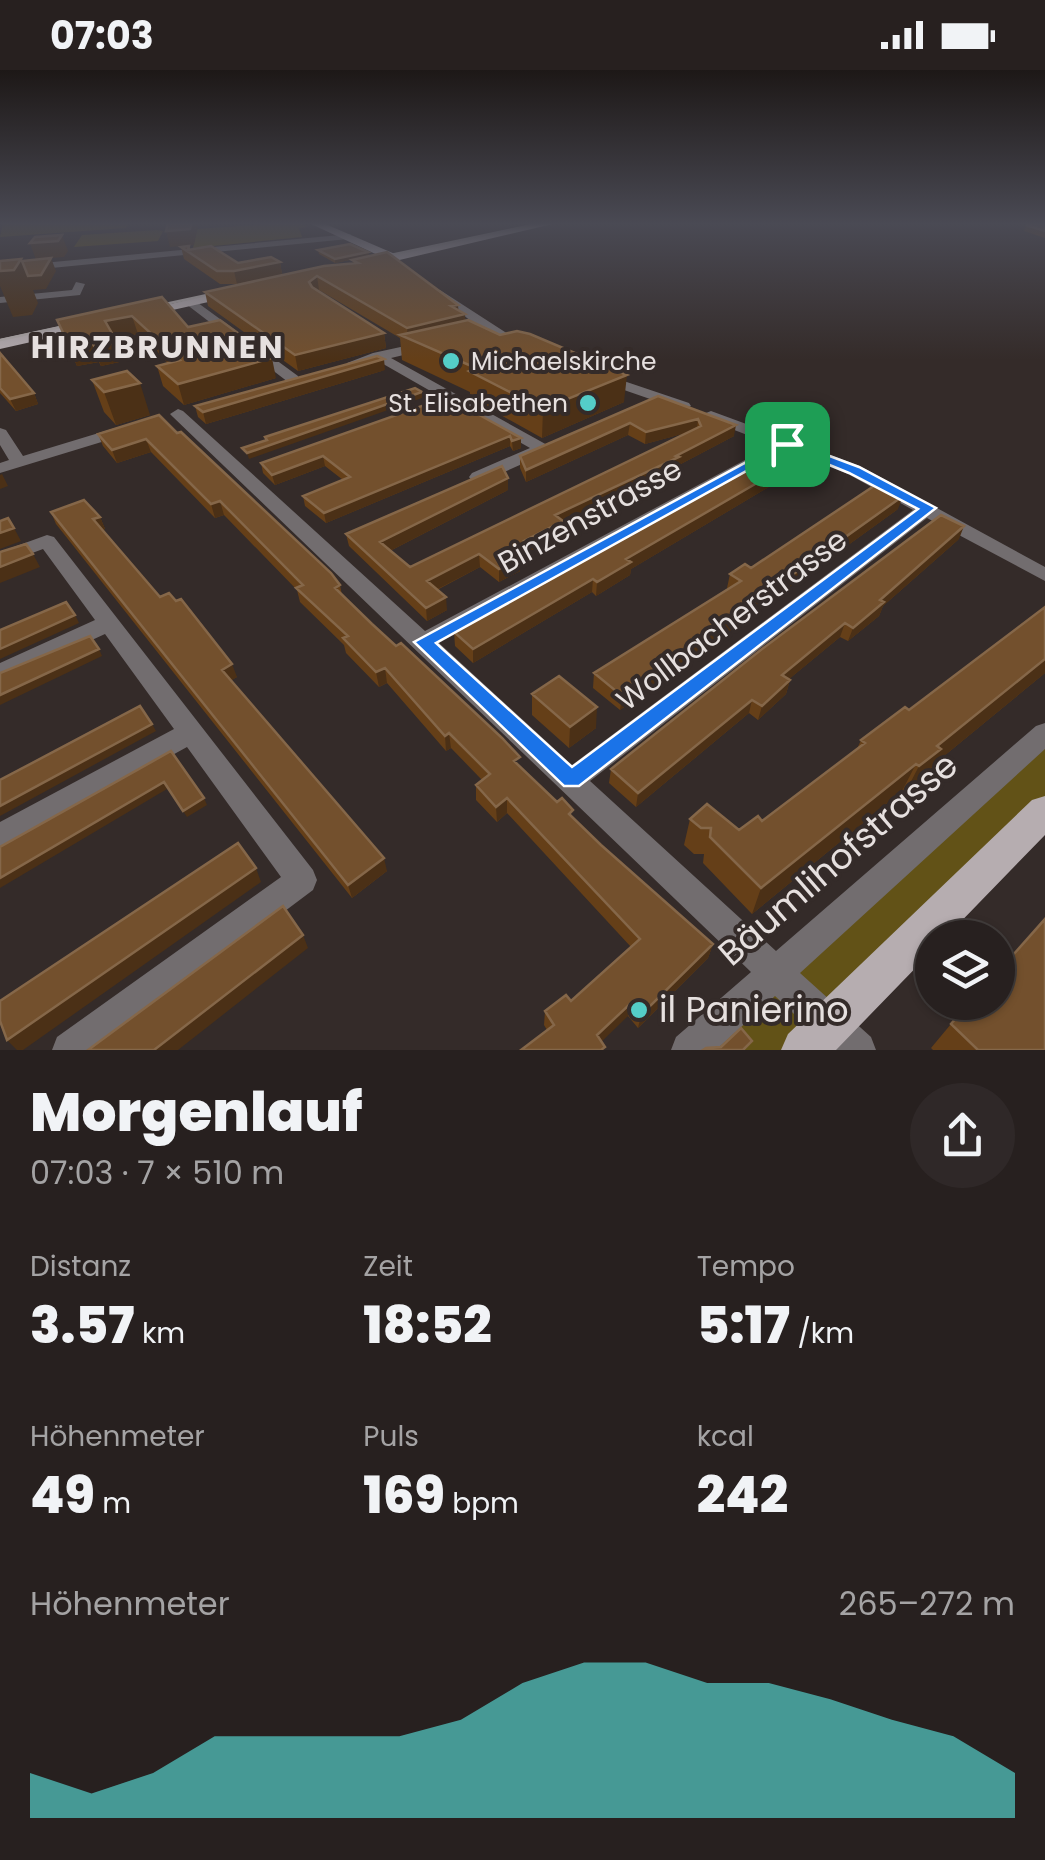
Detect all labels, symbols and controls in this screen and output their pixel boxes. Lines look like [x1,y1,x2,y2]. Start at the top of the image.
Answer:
text: 07:03 [50,9,154,62]
district label: HIRZBRUNNEN [31,324,285,369]
place label: Michaelskirche [471,344,656,379]
marker: Michaelskirche [440,350,462,372]
place label: St. Elisabethen [388,386,568,421]
marker: St. Elisabethen [577,392,599,414]
pin [745,402,830,487]
icon: arrive [760,417,815,472]
street label: Binzenstrasse [490,447,690,584]
street label: Wollbacherstrasse [607,518,856,721]
street label: Bäumlihofstrasse [707,741,968,977]
map controls [915,920,1015,1020]
button: layers [915,920,1015,1020]
place label: il Panierino [659,985,849,1034]
marker: il Panierino [628,999,650,1021]
text: Morgenlauf [30,1073,363,1150]
button: share [910,1083,1015,1188]
text: 07:03 · 7 × 510 m [30,1150,284,1195]
text: Distanz [30,1247,131,1286]
text: Zeit [363,1247,413,1286]
text: Tempo [697,1247,795,1286]
text: 3.57 [30,1290,134,1361]
text: 18:52 [363,1290,492,1361]
text: 5:17 [697,1290,790,1361]
text: km [134,1314,185,1353]
text: /km [790,1314,854,1353]
text: Höhenmeter [30,1417,205,1456]
text: Puls [363,1417,419,1456]
text: kcal [697,1417,754,1456]
text: 49 [30,1460,95,1531]
text: 169 [363,1460,445,1531]
text: 242 [697,1460,788,1531]
text: m [95,1484,131,1523]
text: bpm [445,1484,519,1523]
text: Höhenmeter [30,1581,230,1626]
text: 265–272 m [839,1581,1015,1626]

